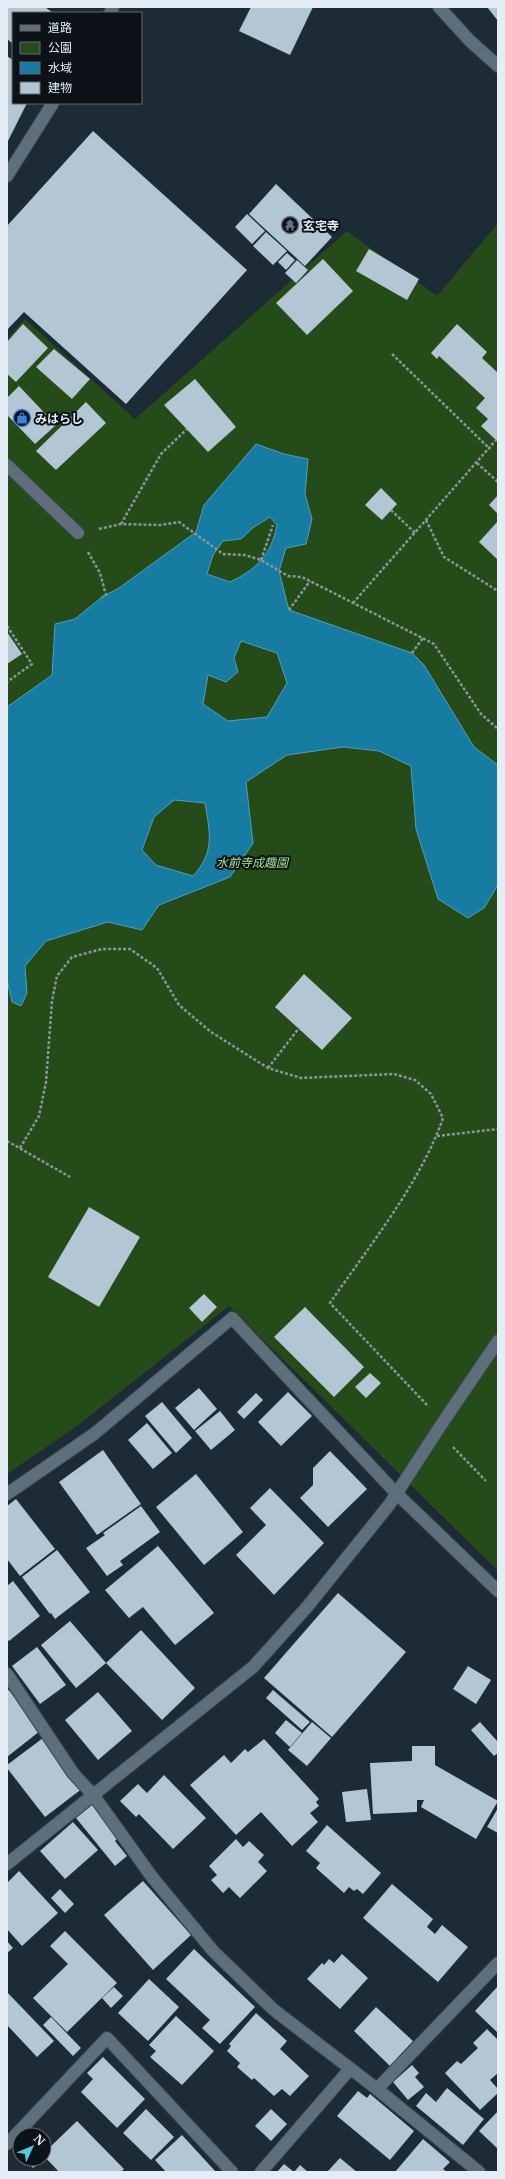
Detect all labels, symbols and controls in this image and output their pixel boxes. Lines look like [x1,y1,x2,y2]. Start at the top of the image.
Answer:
legend [12,12,142,104]
text: 道路 [48,20,72,35]
text: 公園 [48,40,72,55]
text: 水域 [48,60,72,75]
text: 建物 [48,80,72,95]
temple icon: 玄宅寺 [280,215,300,235]
place label: 玄宅寺 [303,218,339,233]
shop icon: みはらし [12,408,32,428]
place label: みはらし [35,411,83,426]
park label: 水前寺成趣園 [216,855,290,870]
north arrow [12,2127,52,2167]
text: N [31,2131,48,2149]

